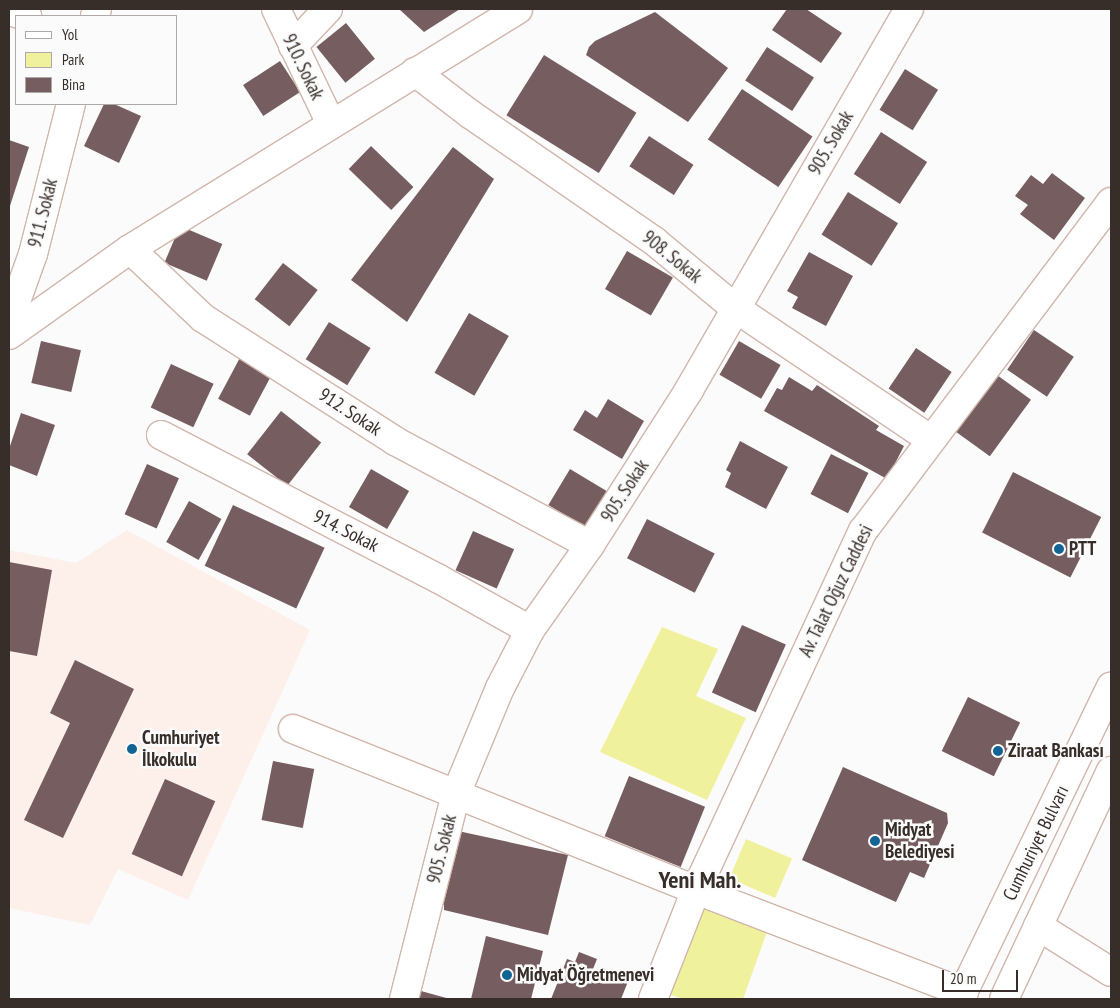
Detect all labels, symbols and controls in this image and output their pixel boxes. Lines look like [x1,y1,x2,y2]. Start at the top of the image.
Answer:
legend [15,15,178,105]
text: Yol [62,25,78,44]
street label: 910. Sokak [277,30,329,104]
text: Park [62,50,84,69]
text: Bina [62,75,85,94]
street label: 905. Sokak [803,106,859,180]
street label: 911. Sokak [23,175,63,251]
street label: 908. Sokak [637,226,707,288]
street label: 912. Sokak [314,383,386,441]
street label: 905. Sokak [596,455,654,527]
street label: 914. Sokak [309,505,383,557]
street label: Av. Talat Oğuz Caddesi [794,520,878,662]
place label: PTT [1069,538,1096,560]
marker: PTT [1053,543,1065,555]
place label: Cumhuriyet İlkokulu [142,727,220,771]
place label: Ziraat Bankası [1008,740,1104,762]
marker: Cumhuriyet İlkokulu [126,743,138,755]
marker: Ziraat Bankası [992,745,1004,757]
street label: Cumhuriyet Bulvarı [998,782,1074,904]
street label: 905. Sokak [422,811,462,887]
place label: Midyat Belediyesi [885,819,954,863]
marker: Midyat Belediyesi [869,835,881,847]
district label: Yeni Mah. [659,866,741,894]
scale bar [945,960,1021,992]
place label: Midyat Öğretmenevi [517,964,654,986]
marker: Midyat Öğretmenevi [501,969,513,981]
text: 20 m [950,969,976,988]

